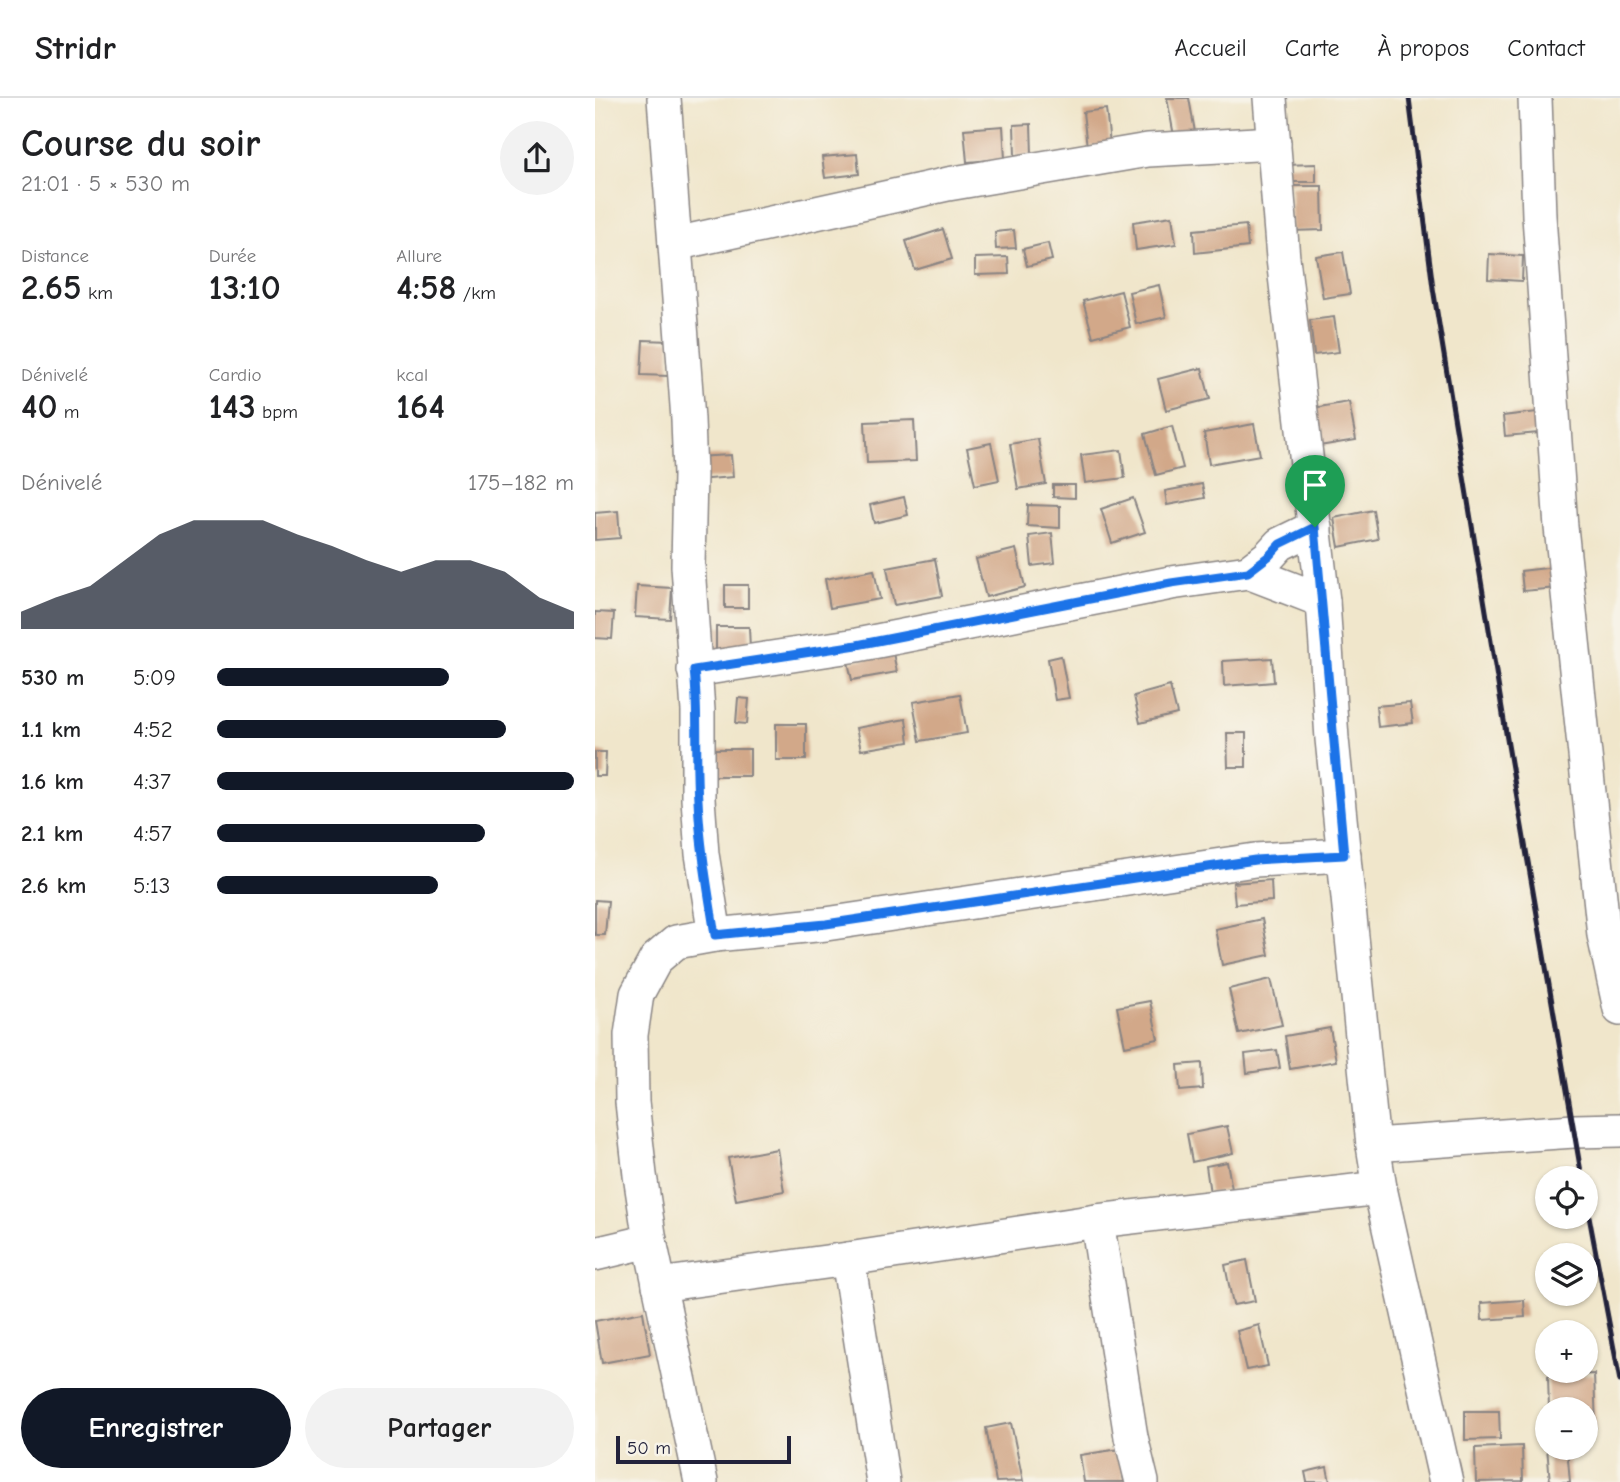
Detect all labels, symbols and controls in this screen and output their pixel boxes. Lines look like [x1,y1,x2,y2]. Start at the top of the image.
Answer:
text: Stridr [35,29,116,67]
text: Accueil [1175,34,1247,62]
text: Carte [1285,34,1340,62]
text: À propos [1378,34,1469,62]
text: Contact [1507,34,1585,62]
button: share [500,121,574,195]
text: Course du soir [21,122,260,166]
text: 21:01 · 5 × 530 m [21,170,190,197]
text: Distance [21,245,89,267]
text: Durée [209,245,256,267]
text: Allure [396,245,442,267]
text: 2.65 [21,267,82,308]
text: 13:10 [209,267,281,308]
text: 4:58 [396,267,457,308]
text: km [82,282,113,304]
text: /km [457,282,496,304]
text: Dénivelé [21,364,88,386]
text: Cardio [209,364,262,386]
text: kcal [396,364,428,386]
text: 40 [21,386,57,427]
text: 143 [209,386,256,427]
text: 164 [396,386,445,427]
text: m [57,401,80,423]
text: bpm [256,401,298,423]
pin [1285,455,1345,527]
icon: arrive [1296,466,1334,504]
text: Dénivelé [21,469,102,496]
text: 175–182 m [468,469,574,496]
text: 530 m [21,664,84,691]
text: 5:09 [133,664,176,691]
text: 1.1 km [21,716,81,743]
text: 4:52 [133,716,173,743]
text: 1.6 km [21,768,84,795]
text: 4:37 [133,768,171,795]
text: 2.1 km [21,820,83,847]
text: 4:57 [133,820,172,847]
text: 2.6 km [21,872,86,899]
text: 5:13 [133,872,170,899]
map controls [1535,1166,1598,1460]
button: locate [1535,1166,1598,1229]
button: layers [1535,1243,1598,1306]
button: + [1535,1320,1598,1383]
button: Enregistrer [21,1388,291,1468]
button: Partager [305,1388,574,1468]
button: − [1535,1397,1598,1460]
scale bar [616,1433,791,1465]
text: 50 m [627,1437,671,1459]

